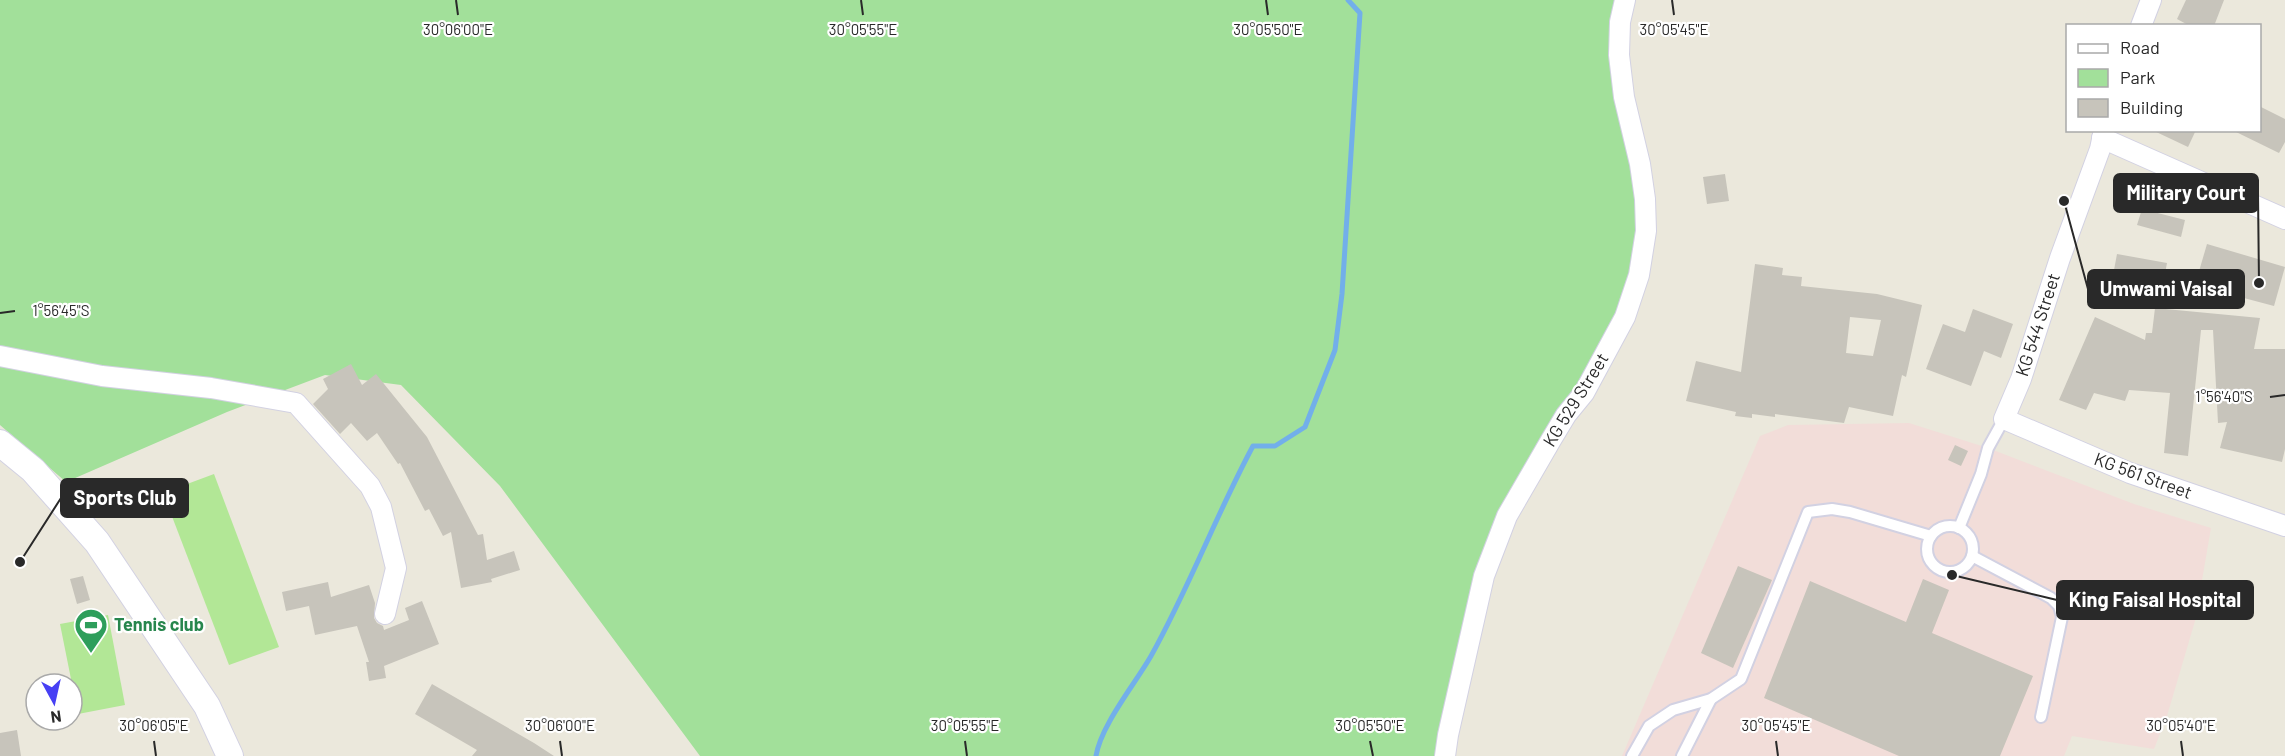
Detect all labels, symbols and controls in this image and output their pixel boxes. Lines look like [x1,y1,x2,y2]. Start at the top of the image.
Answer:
text: 30°06'00"E [423,20,493,38]
text: 30°05'55"E [829,20,897,38]
text: 30°05'50"E [1233,20,1303,38]
text: 30°05'45"E [1640,20,1708,38]
legend [2066,24,2261,132]
text: Road [2120,36,2160,58]
text: Park [2120,66,2155,88]
text: Building [2120,96,2183,118]
callout: Military Court [2114,174,2258,212]
text: Military Court [2126,180,2246,204]
street label: KG 544 Street [2010,270,2064,379]
callout: Umwami Vaisal [2088,270,2244,308]
text: Umwami Vaisal [2100,276,2232,300]
text: 1°56'45"S [33,301,89,319]
street label: KG 529 Street [1538,349,1613,450]
text: 1°56'40"S [2195,387,2253,405]
street label: KG 561 Street [2091,447,2195,503]
callout: Sports Club [61,479,188,517]
text: Sports Club [73,485,177,509]
callout: King Faisal Hospital [2057,581,2253,619]
text: King Faisal Hospital [2069,587,2241,611]
sports icon: Tennis club [73,607,109,654]
place label: Tennis club [114,613,204,635]
north arrow [24,672,84,732]
text: N [50,707,63,727]
text: 30°06'05"E [119,716,189,734]
text: 30°06'00"E [525,716,595,734]
text: 30°05'55"E [931,716,999,734]
text: 30°05'50"E [1335,716,1405,734]
text: 30°05'45"E [1742,716,1810,734]
text: 30°05'40"E [2146,716,2216,734]

